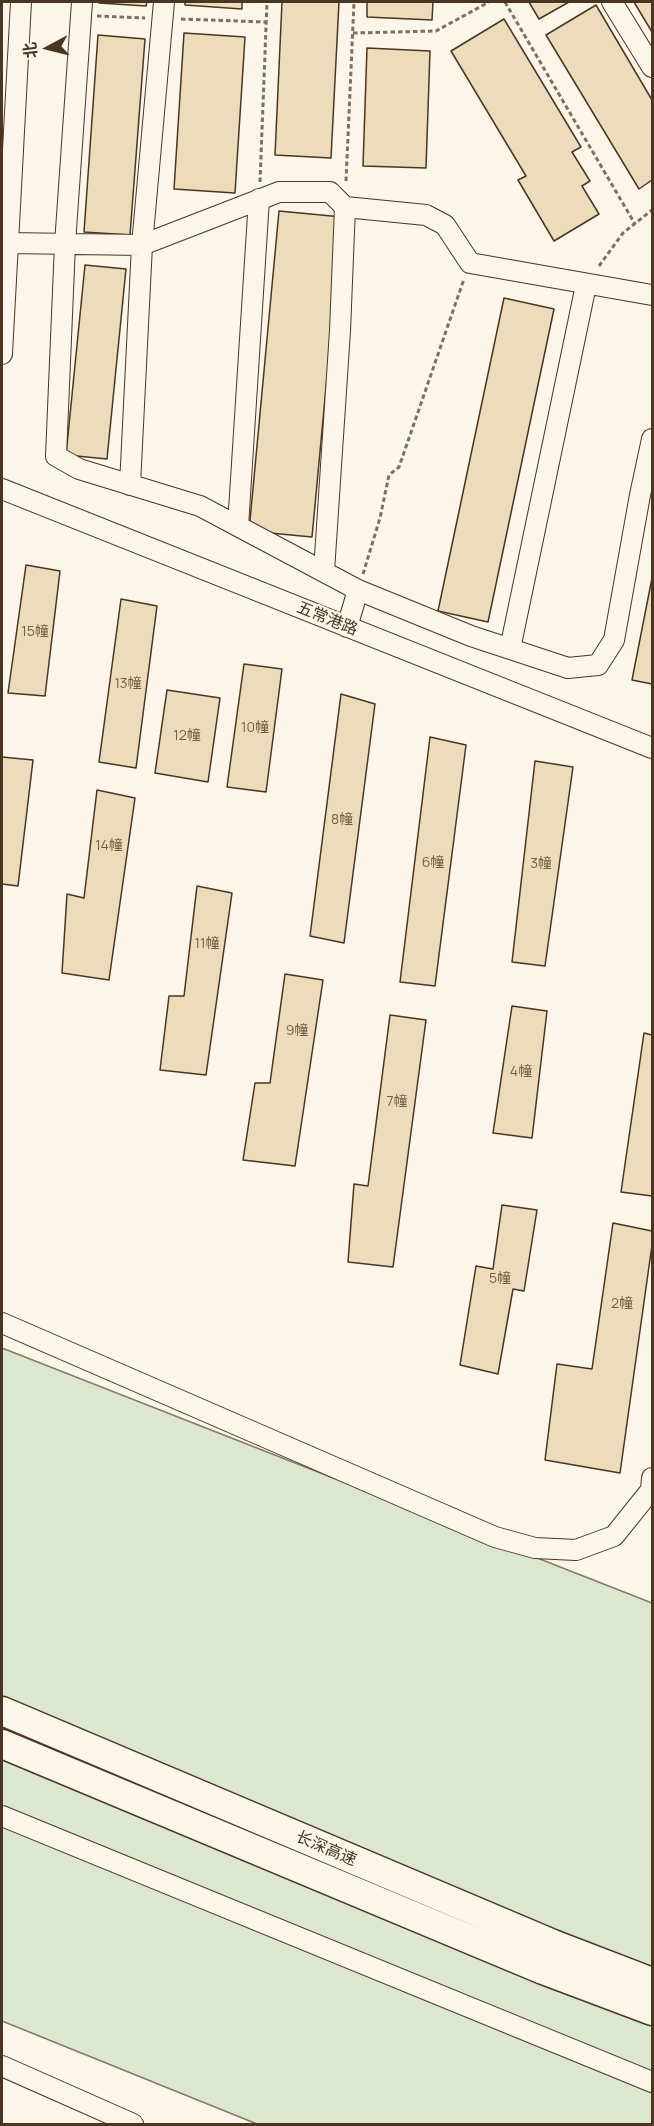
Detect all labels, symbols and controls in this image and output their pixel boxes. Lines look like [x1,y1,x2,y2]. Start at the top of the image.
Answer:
north arrow [18,18,78,78]
text: 北 [18,41,42,59]
street label: 五常港路 [294,598,360,640]
house number: 15幢 [21,624,49,640]
house number: 13幢 [114,676,142,692]
house number: 10幢 [241,720,269,736]
house number: 12幢 [173,728,201,744]
house number: 8幢 [331,812,353,828]
house number: 14幢 [95,838,123,854]
house number: 6幢 [422,855,444,871]
house number: 3幢 [530,856,552,872]
house number: 11幢 [195,936,219,952]
house number: 9幢 [286,1023,308,1039]
house number: 4幢 [510,1064,532,1080]
house number: 7幢 [386,1094,408,1110]
house number: 5幢 [489,1271,511,1287]
house number: 2幢 [611,1296,633,1312]
street label: 长深高速 [293,1828,359,1870]

